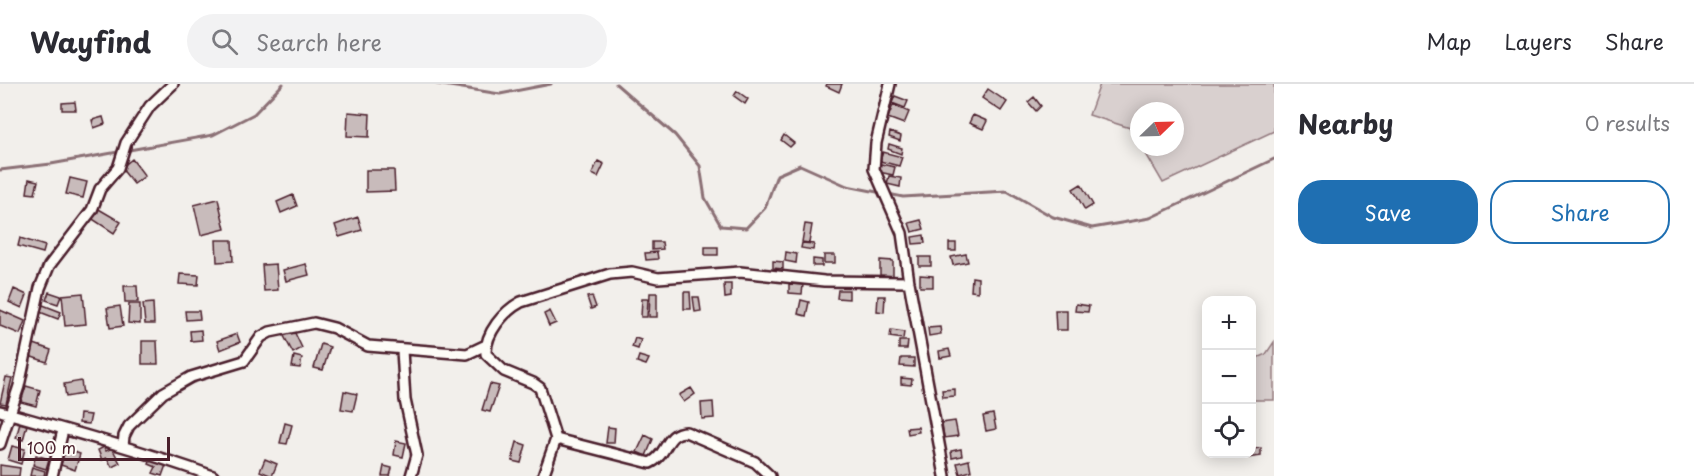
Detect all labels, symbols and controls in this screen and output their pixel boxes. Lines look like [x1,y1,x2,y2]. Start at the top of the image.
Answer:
search box [187,14,607,68]
text: Wayfind [30,20,151,63]
icon: search [208,25,241,58]
text: Search here [256,25,382,58]
text: Map [1427,25,1471,57]
text: Layers [1504,25,1572,57]
text: Share [1605,25,1664,57]
north arrow [1130,102,1184,156]
text: Nearby [1298,104,1393,143]
text: 0 results [1585,108,1670,138]
button: Save [1298,180,1478,244]
button: Share [1490,180,1670,244]
map controls [1202,296,1256,458]
button: + [1202,296,1256,350]
button: − [1202,350,1256,404]
button: locate [1202,404,1256,458]
scale bar [18,434,170,462]
text: 100 m [27,435,76,459]

